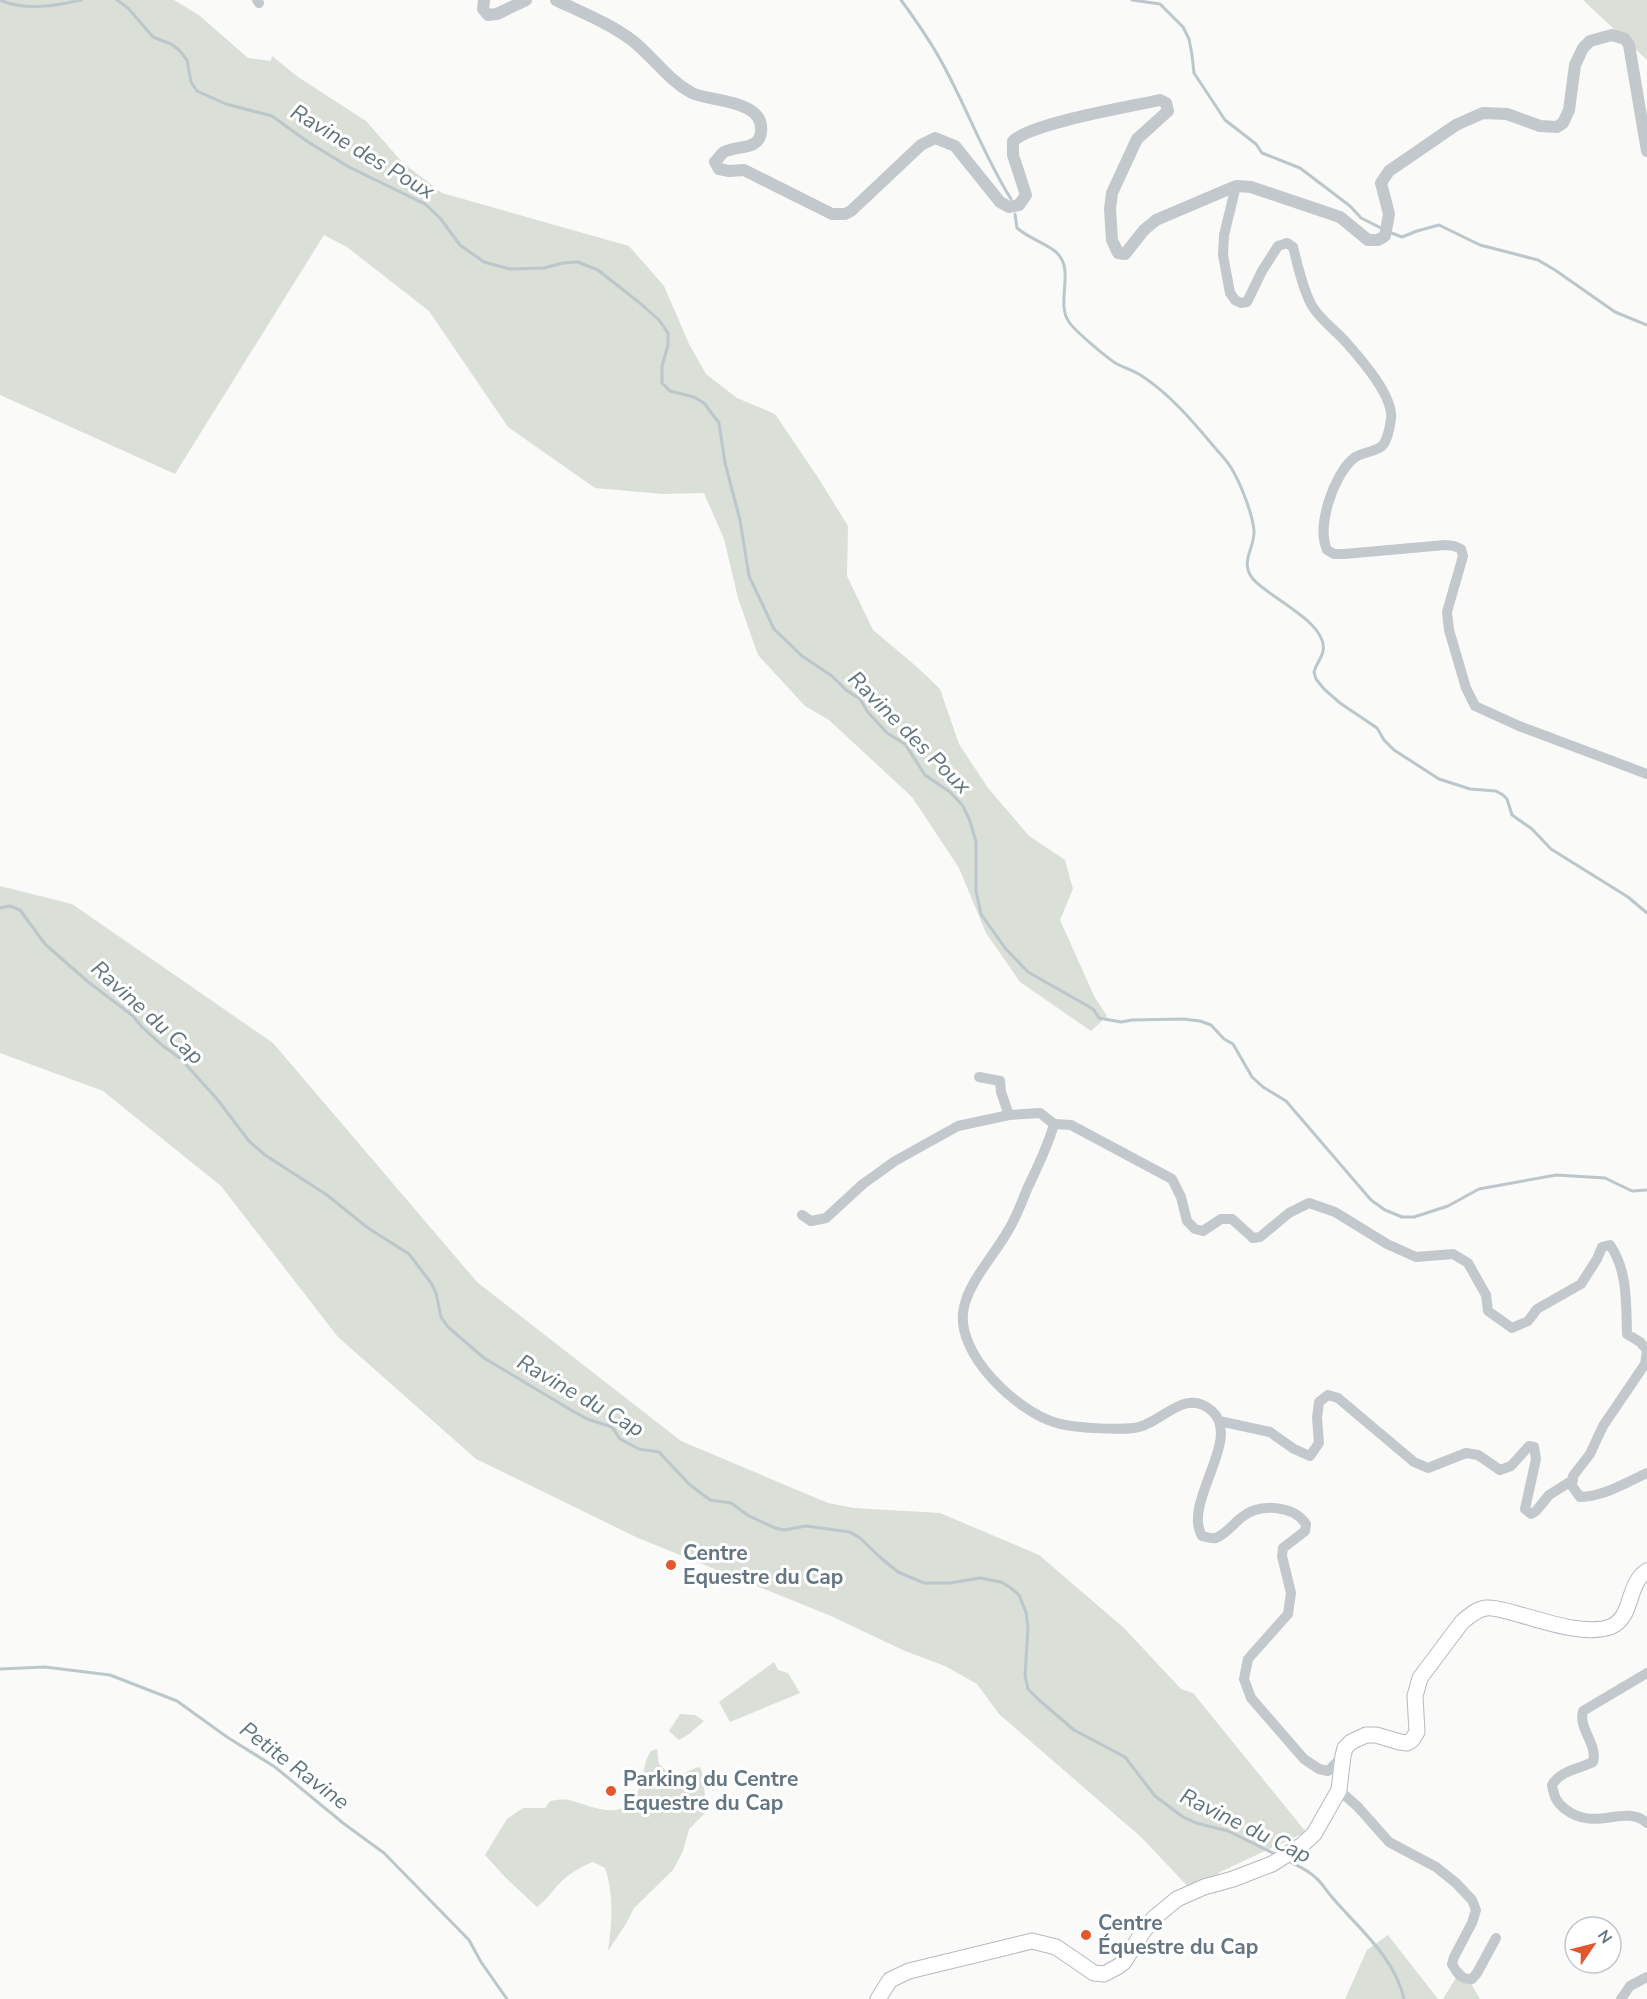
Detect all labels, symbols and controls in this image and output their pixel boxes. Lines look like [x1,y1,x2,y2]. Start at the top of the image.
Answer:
water label: Ravine des Poux [285,97,440,207]
water label: Ravine des Poux [841,665,978,801]
water label: Ravine du Cap [84,954,210,1071]
water label: Ravine du Cap [511,1347,650,1444]
place label: Centre Equestre du Cap [683,1539,843,1591]
marker: Centre Equestre du Cap [664,1558,678,1572]
water label: Petite Ravine [234,1715,355,1817]
place label: Parking du Centre Equestre du Cap [623,1765,798,1817]
water label: Ravine du Cap [1175,1781,1316,1871]
marker: Parking du Centre Equestre du Cap [604,1784,618,1798]
place label: Centre Équestre du Cap [1098,1909,1258,1961]
north arrow [1563,1915,1623,1975]
text: N [1592,1926,1617,1948]
marker: Centre Équestre du Cap [1079,1928,1093,1942]

